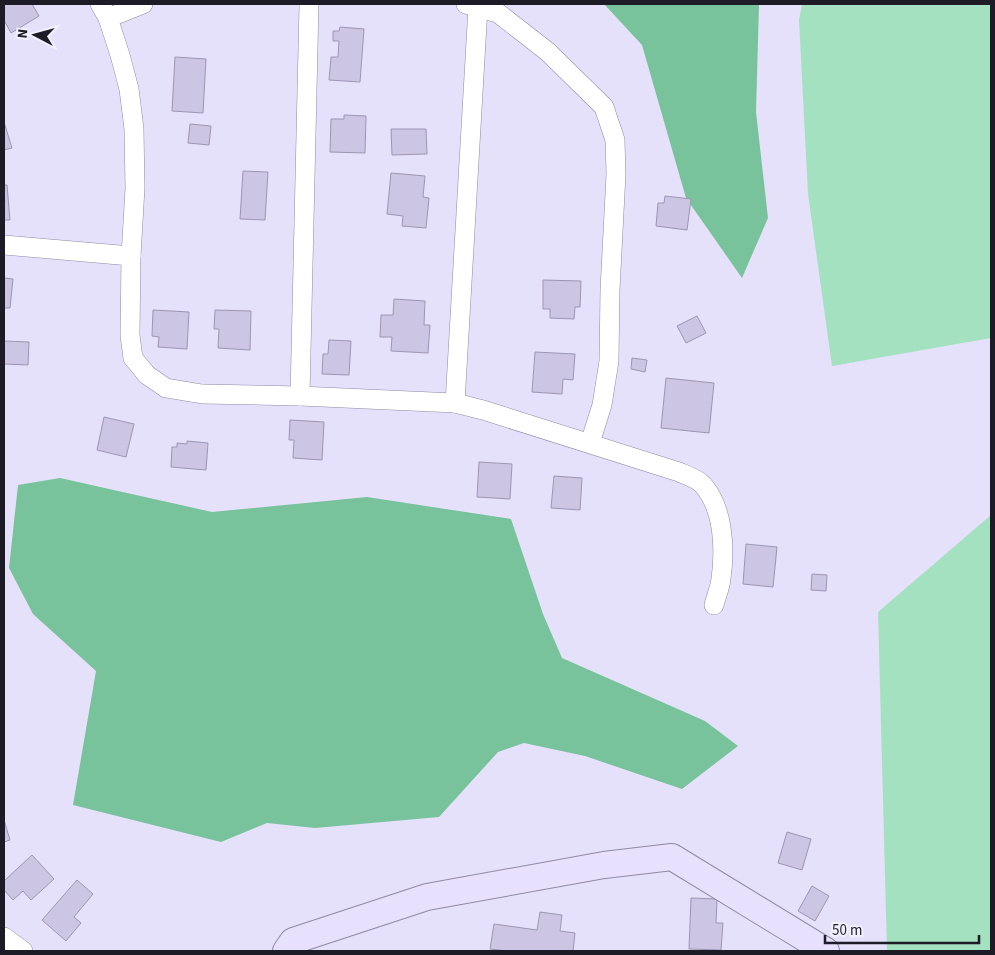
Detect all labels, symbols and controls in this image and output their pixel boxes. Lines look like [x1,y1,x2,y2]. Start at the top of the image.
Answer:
north arrow [10,10,60,60]
text: N [13,28,33,39]
scale bar [825,912,979,944]
text: 50 m [832,920,862,941]

